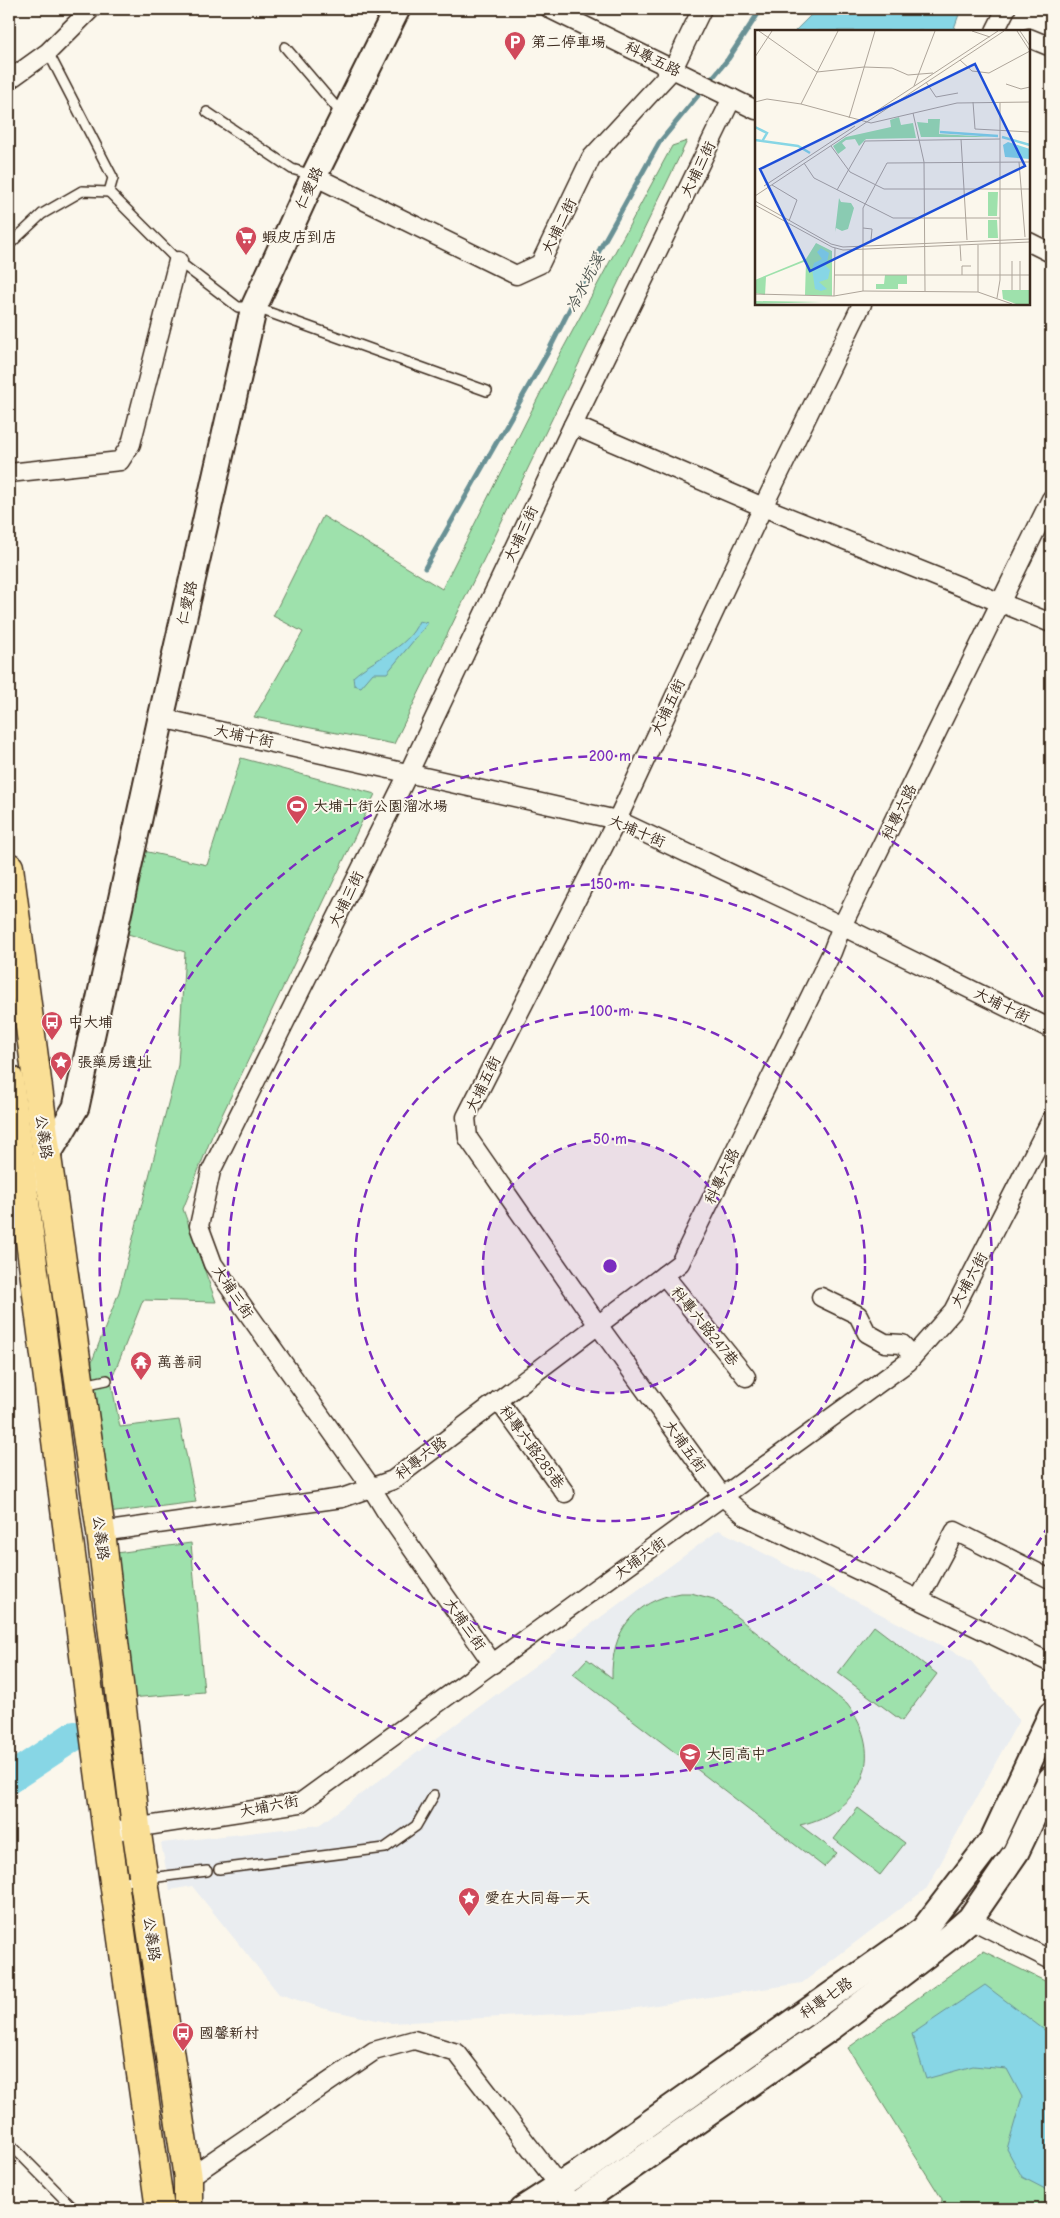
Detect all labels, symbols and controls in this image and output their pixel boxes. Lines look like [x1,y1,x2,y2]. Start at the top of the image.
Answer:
parking icon: 第二停車場 [503,30,527,61]
inset map [755,30,1030,305]
place label: 第二停車場 [531,33,606,51]
street label: 科專五路 [622,38,684,80]
street label: 大埔三街 [677,138,719,200]
street label: 仁愛路 [291,164,327,212]
street label: 大埔二街 [538,195,580,257]
supermarket icon: 蝦皮店到店 [234,225,258,256]
place label: 蝦皮店到店 [262,228,337,246]
water label: 冷水坑溪 [562,250,608,315]
street label: 大埔三街 [500,503,542,565]
street label: 仁愛路 [173,579,201,627]
street label: 大埔五街 [647,676,689,738]
street label: 大埔十街 [213,721,275,751]
text: 200 m [589,747,631,765]
street label: 科專六路 [878,781,920,843]
sports icon: 大埔十街公園溜冰場 [285,794,309,825]
place label: 大埔十街公園溜冰場 [313,797,448,815]
street label: 大埔十街 [606,811,668,851]
street label: 大埔三街 [325,868,367,930]
text: 150 m [590,875,630,893]
street label: 大埔十街 [971,984,1033,1026]
text: 100 m [590,1002,630,1020]
bus stop icon: 中大埔 [40,1010,64,1041]
place label: 中大埔 [68,1013,113,1031]
place icon: 張藥房遺址 [49,1050,73,1081]
place label: 張藥房遺址 [77,1053,152,1071]
street label: 大埔五街 [462,1053,504,1115]
street label: 公義路 [32,1113,56,1161]
text: 50 m [593,1130,627,1148]
street label: 科專六路 [701,1145,743,1207]
street label: 大埔六街 [947,1249,991,1311]
centre of rings [601,1257,619,1275]
street label: 大埔三街 [209,1262,257,1322]
street label: 科專六路247巷 [667,1283,743,1369]
temple icon: 萬善祠 [129,1350,153,1381]
place label: 萬善祠 [157,1353,202,1371]
street label: 科專六路285巷 [496,1402,568,1492]
street label: 大埔五街 [660,1416,710,1476]
street label: 科專六路 [392,1433,450,1483]
street label: 公義路 [89,1515,113,1561]
street label: 大埔六街 [610,1533,670,1583]
street label: 大埔三街 [440,1594,490,1654]
school or university icon: 大同高中 [678,1742,702,1773]
place label: 大同高中 [706,1745,766,1763]
street label: 大埔六街 [238,1791,300,1821]
place icon: 愛在大同每一天 [457,1886,481,1917]
place label: 愛在大同每一天 [485,1889,590,1907]
street label: 公義路 [140,1915,164,1963]
street label: 科專七路 [796,1973,856,2023]
bus stop icon: 國馨新村 [171,2021,195,2052]
place label: 國馨新村 [199,2024,259,2042]

